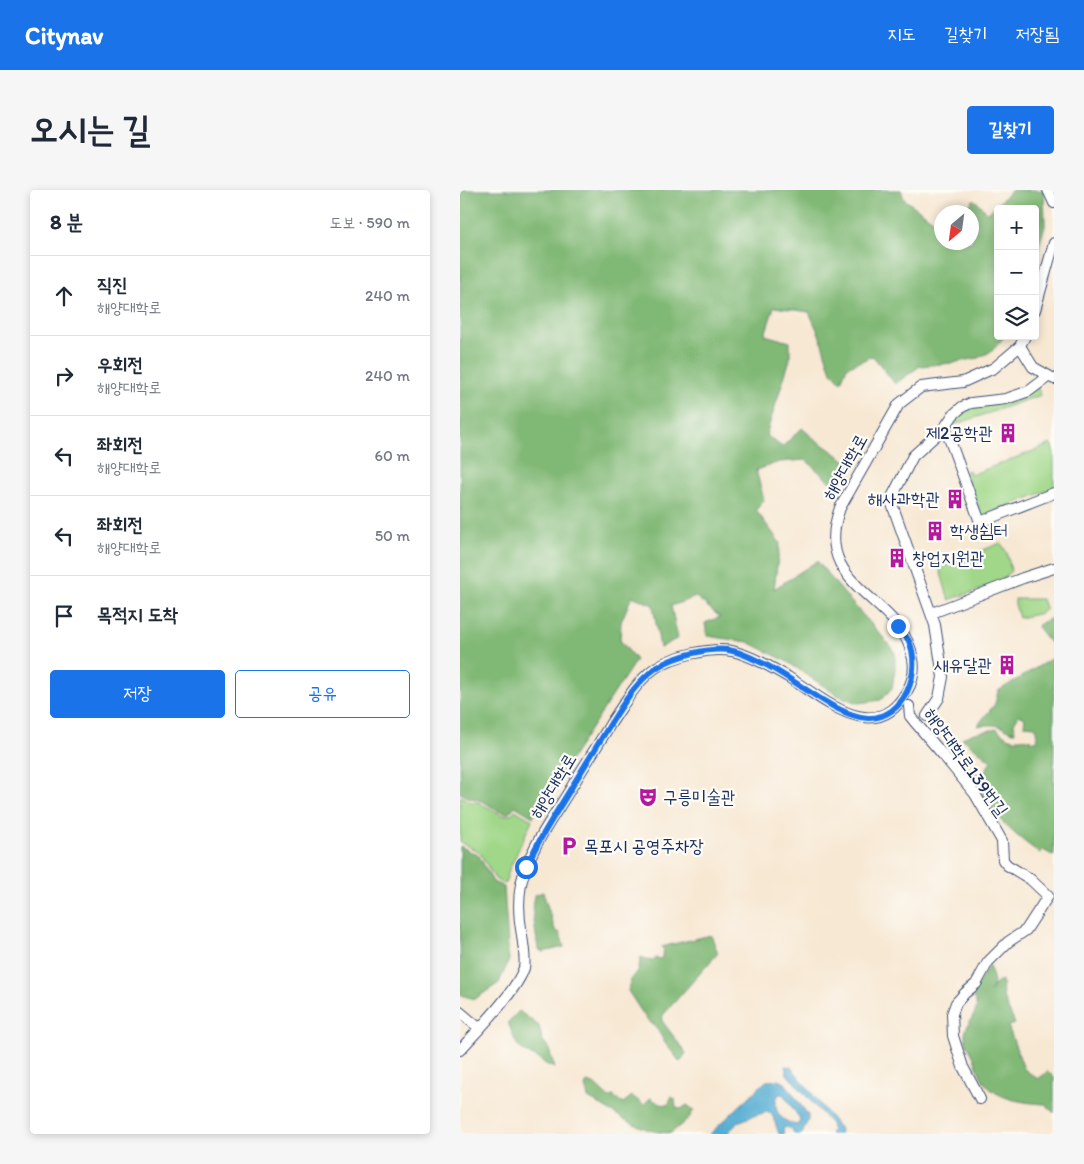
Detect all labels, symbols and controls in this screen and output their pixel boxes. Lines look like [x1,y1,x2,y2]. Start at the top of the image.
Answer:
text: Citynav [25,21,103,50]
text: 지도 [887,23,916,45]
text: 길찾기 [944,23,988,45]
text: 저장됨 [1016,23,1059,45]
button: 길찾기 [967,106,1054,154]
text: 오시는 길 [30,108,151,150]
north arrow [934,205,979,250]
map controls [994,205,1039,340]
button: + [994,205,1039,250]
text: 8 분 [50,209,83,234]
text: 도보 · 590 m [330,213,410,232]
button: − [994,250,1039,295]
text: 직진 [97,273,128,296]
icon: ahead [50,282,78,310]
text: 240 m [365,286,410,305]
button: layers [994,295,1039,340]
text: 해양대학로 [97,298,161,317]
text: 우회전 [97,353,143,376]
icon: right [50,362,78,390]
text: 240 m [365,366,410,385]
text: 해양대학로 [97,378,161,397]
place label: 제2공학관 [926,422,993,444]
building icon: 제2공학관 [997,422,1019,444]
street label: 해양대학로 [818,430,872,504]
text: 좌회전 [97,433,143,456]
icon: left [50,442,78,470]
text: 60 m [375,446,410,465]
text: 해양대학로 [97,458,161,477]
place label: 해사과학관 [868,488,940,510]
building icon: 해사과학관 [944,488,966,510]
text: 좌회전 [97,513,143,536]
building icon: 학생쉼터 [924,520,946,542]
place label: 학생쉼터 [950,520,1008,542]
icon: left [50,522,78,550]
text: 50 m [375,526,410,545]
text: 해양대학로 [97,538,161,557]
building icon: 창업지원관 [886,547,908,569]
place label: 창업지원관 [912,547,984,569]
icon: arrive [50,602,78,630]
text: 목적지 도착 [97,603,178,626]
route end [887,615,910,638]
place label: 새유달관 [934,654,992,676]
building icon: 새유달관 [996,654,1018,676]
button: 저장 [50,670,225,718]
button: 공유 [235,670,410,718]
street label: 해양대학로139번길 [919,703,1013,821]
street label: 해양대학로 [525,749,581,823]
theatre icon: 구릉미술관 [637,786,659,808]
place label: 구릉미술관 [663,786,735,808]
parking icon: 목포시 공영주차장 [558,835,580,857]
place label: 목포시 공영주차장 [584,835,704,857]
route start [515,856,538,879]

